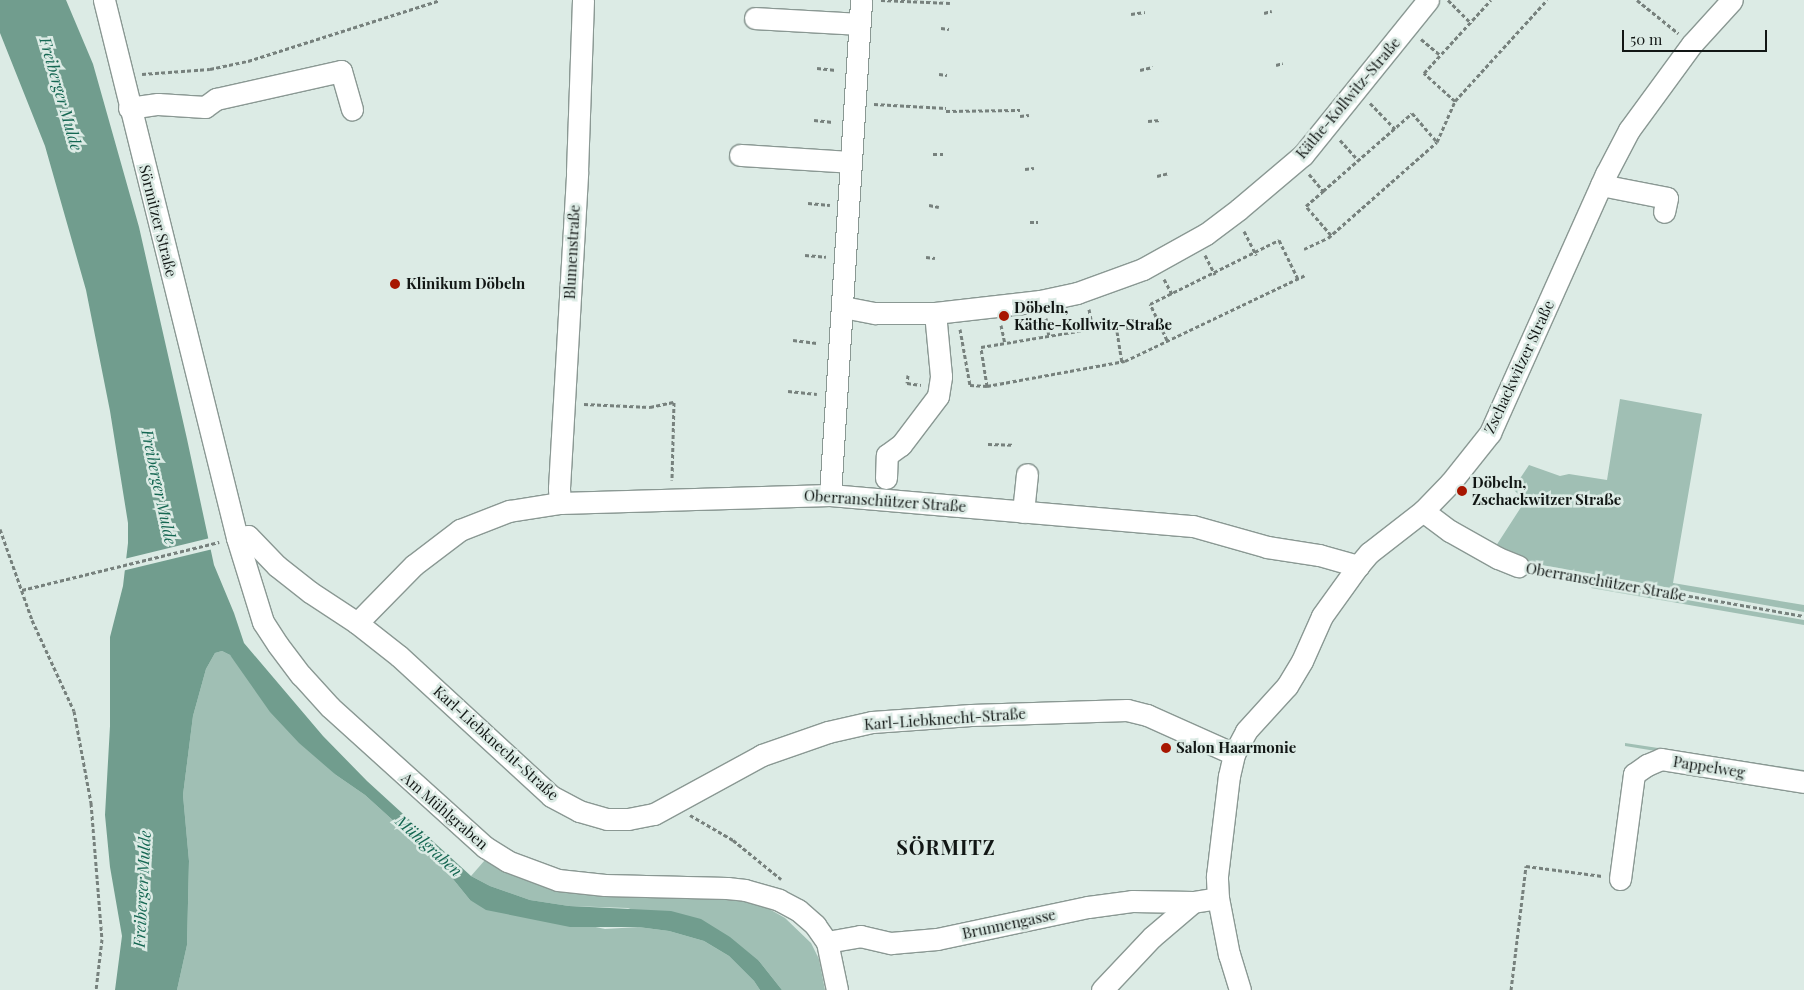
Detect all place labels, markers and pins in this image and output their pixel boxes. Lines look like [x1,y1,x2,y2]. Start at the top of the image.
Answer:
place label: Klinikum Döbeln [406,275,525,293]
marker: Klinikum Döbeln [388,277,402,291]
place label: Döbeln, Käthe-Kollwitz-Straße [1014,298,1172,333]
marker: Döbeln, Käthe-Kollwitz-Straße [998,310,1010,322]
place label: Döbeln, Zschackwitzer Straße [1472,473,1622,508]
marker: Döbeln, Zschackwitzer Straße [1456,485,1468,497]
place label: Salon Haarmonie [1176,739,1296,757]
marker: Salon Haarmonie [1160,742,1172,754]

